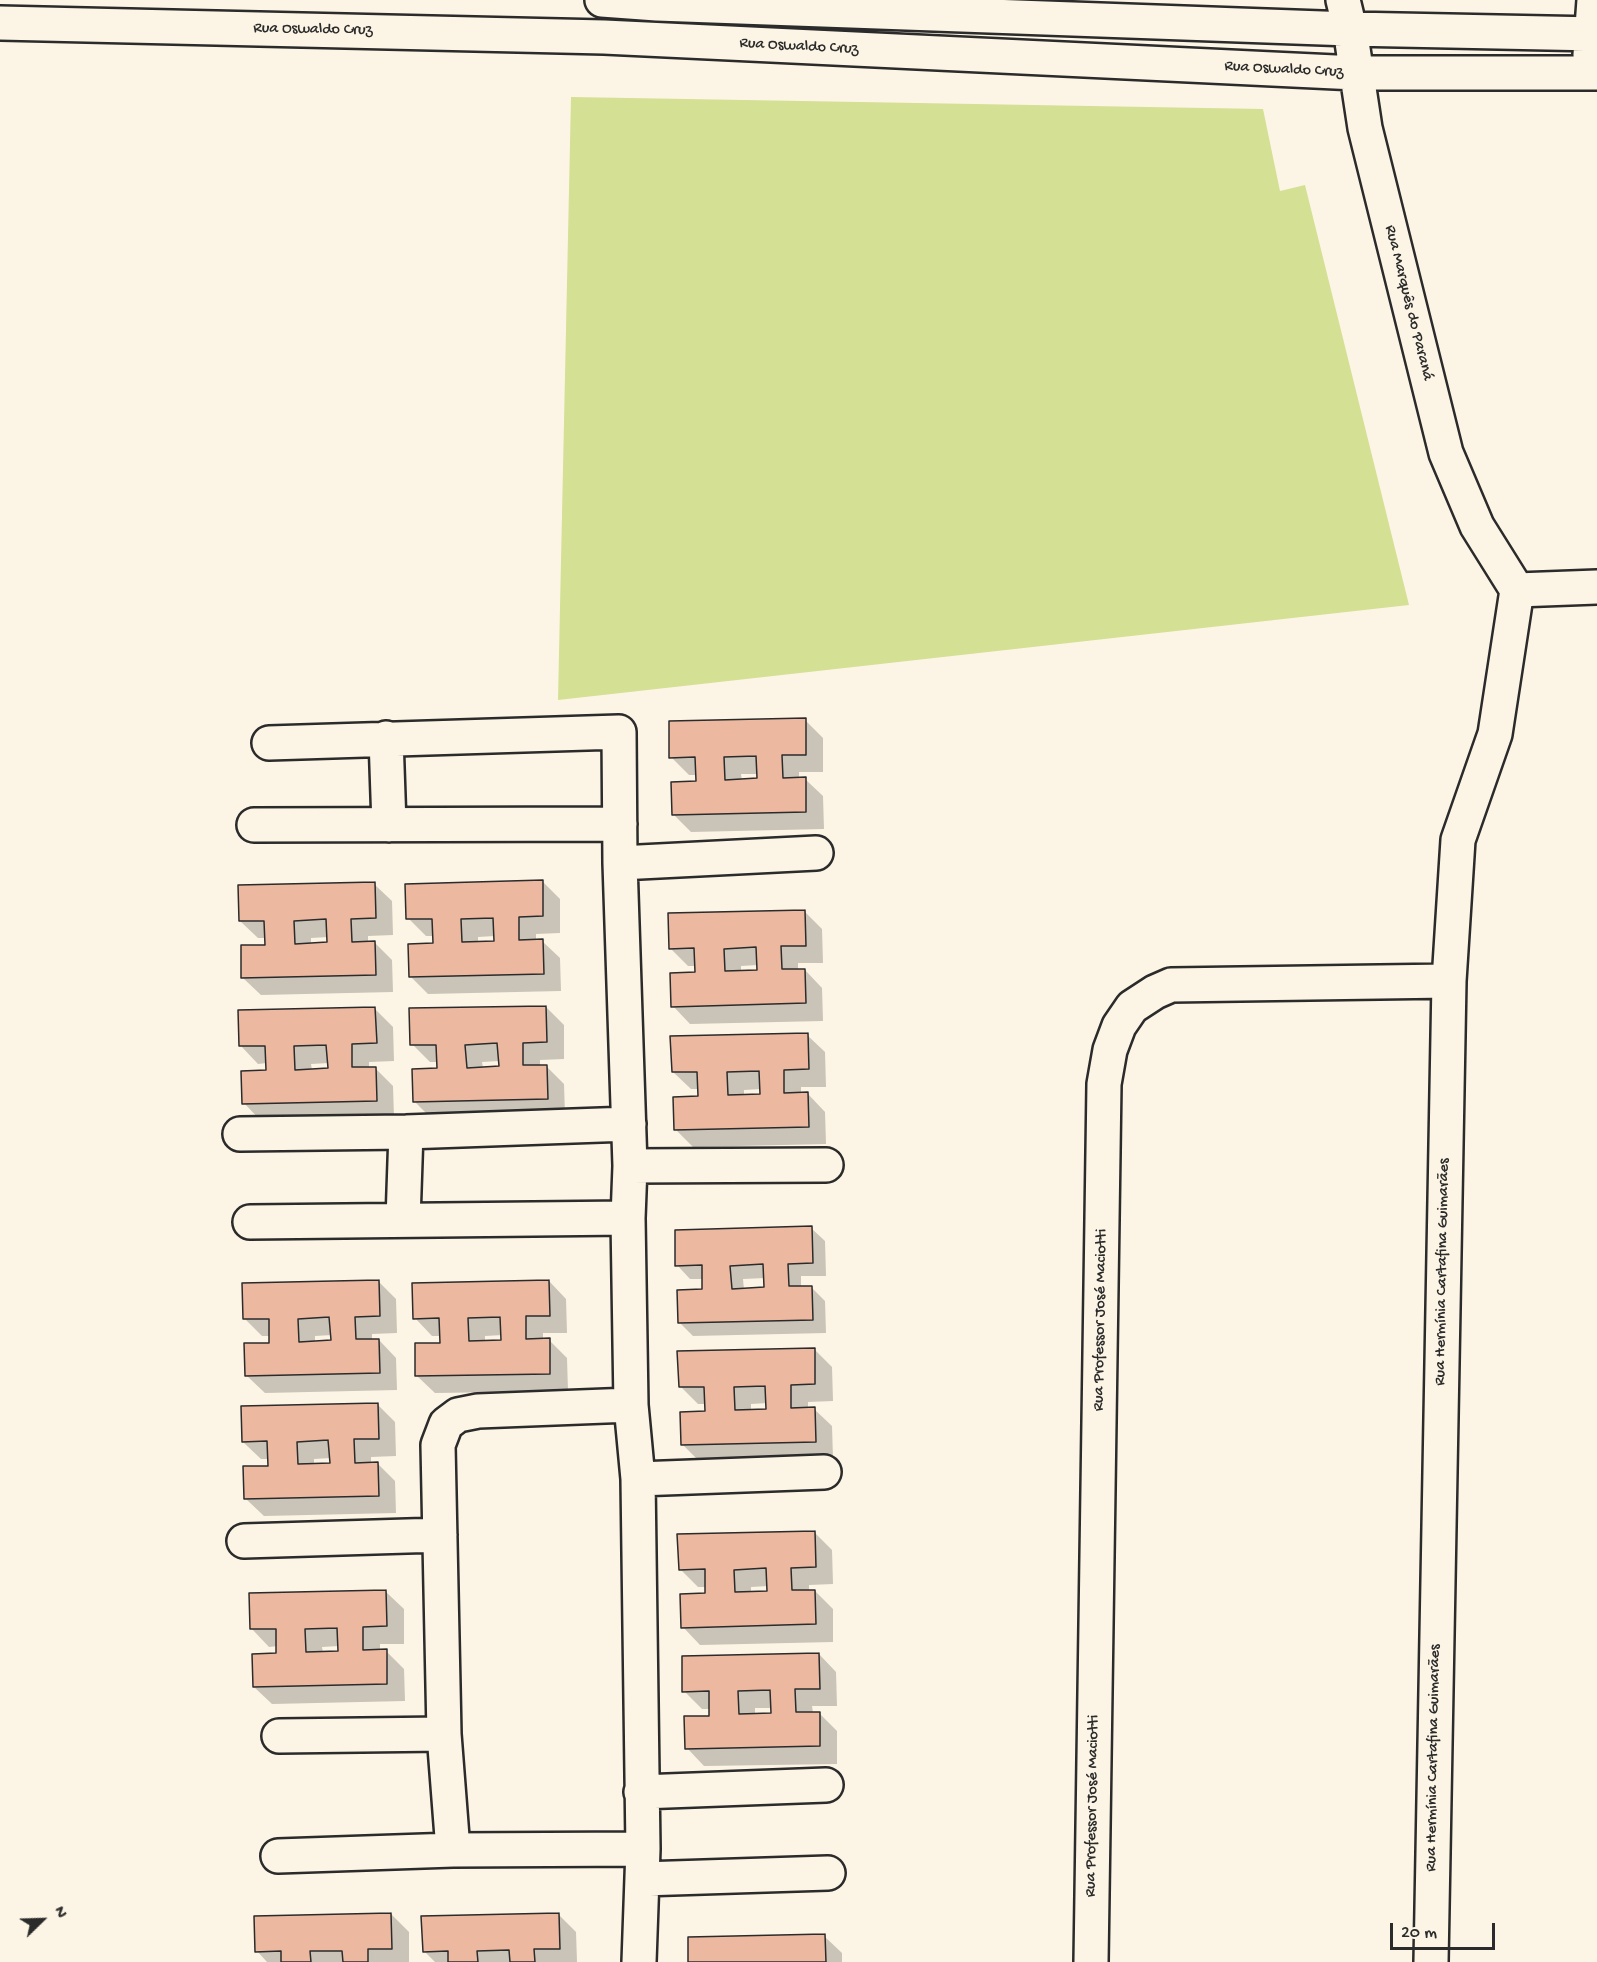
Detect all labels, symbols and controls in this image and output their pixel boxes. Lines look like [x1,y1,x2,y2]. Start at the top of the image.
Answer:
street label: Rua Oswaldo Cruz [253,19,373,41]
street label: Rua Oswaldo Cruz [739,34,859,60]
street label: Rua Oswaldo Cruz [1224,57,1344,83]
street label: Rua Marquês do Paraná [1379,223,1437,383]
street label: Rua Hermínia Cartafina Guimarães [1431,1158,1455,1386]
street label: Rua Professor José Maciotti [1090,1229,1112,1411]
street label: Rua Hermínia Cartafina Guimarães [1422,1644,1446,1872]
street label: Rua Professor José Maciotti [1082,1715,1104,1897]
north arrow [12,1890,72,1950]
text: N [48,1904,70,1921]
scale bar [1393,1911,1498,1949]
text: 20 m [1401,1923,1437,1944]

